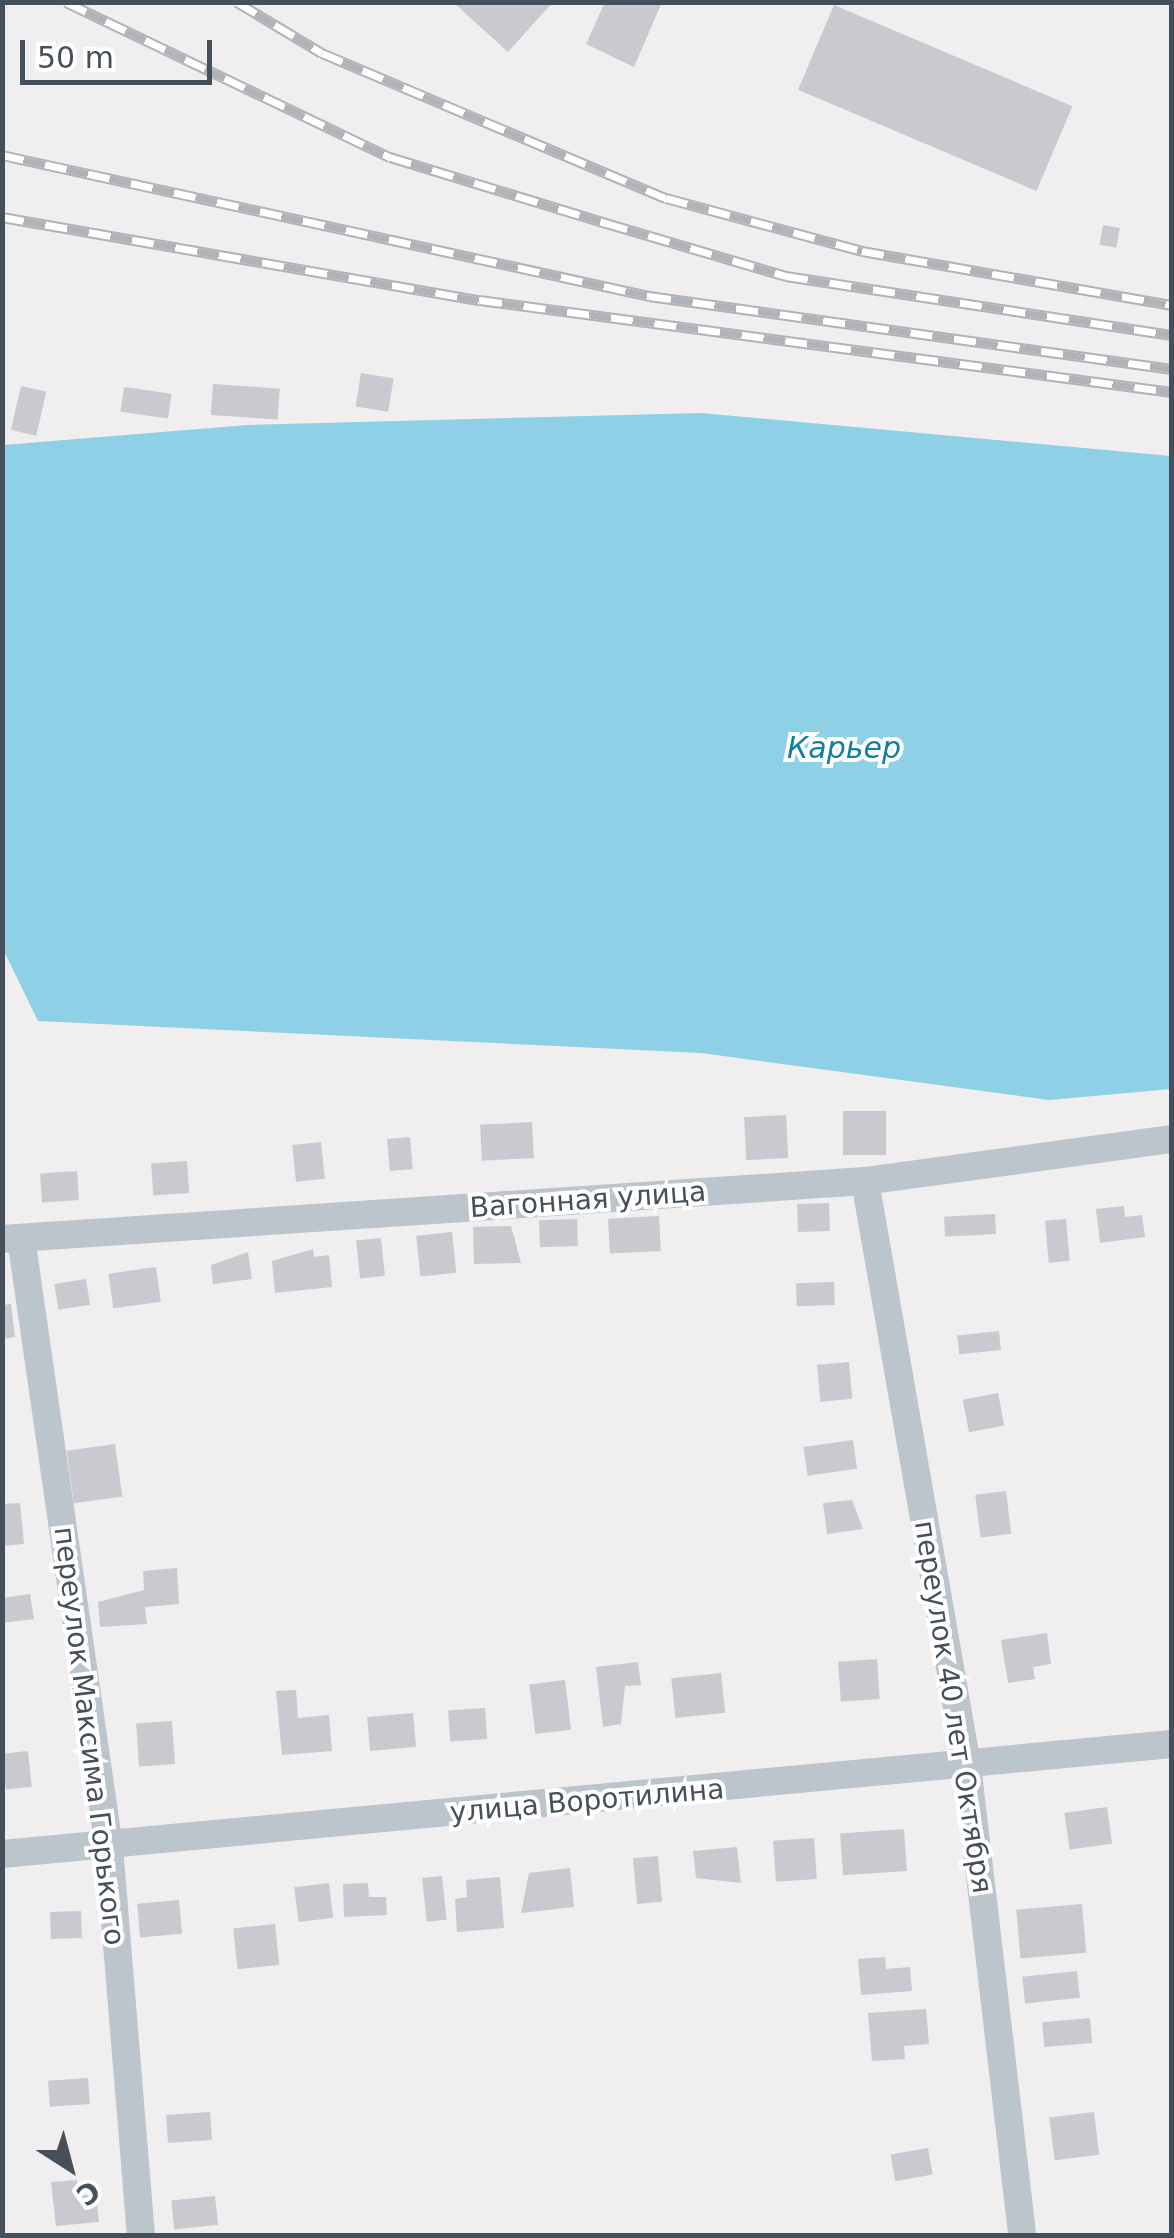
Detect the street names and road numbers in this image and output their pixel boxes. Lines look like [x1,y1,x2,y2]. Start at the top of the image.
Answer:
street label: Вагонная улица [469,1175,707,1225]
street label: переулок 40 лет Октября [907,1518,999,1896]
street label: переулок Максима Горького [47,1525,131,1947]
street label: улица Воротилина [449,1772,725,1830]

